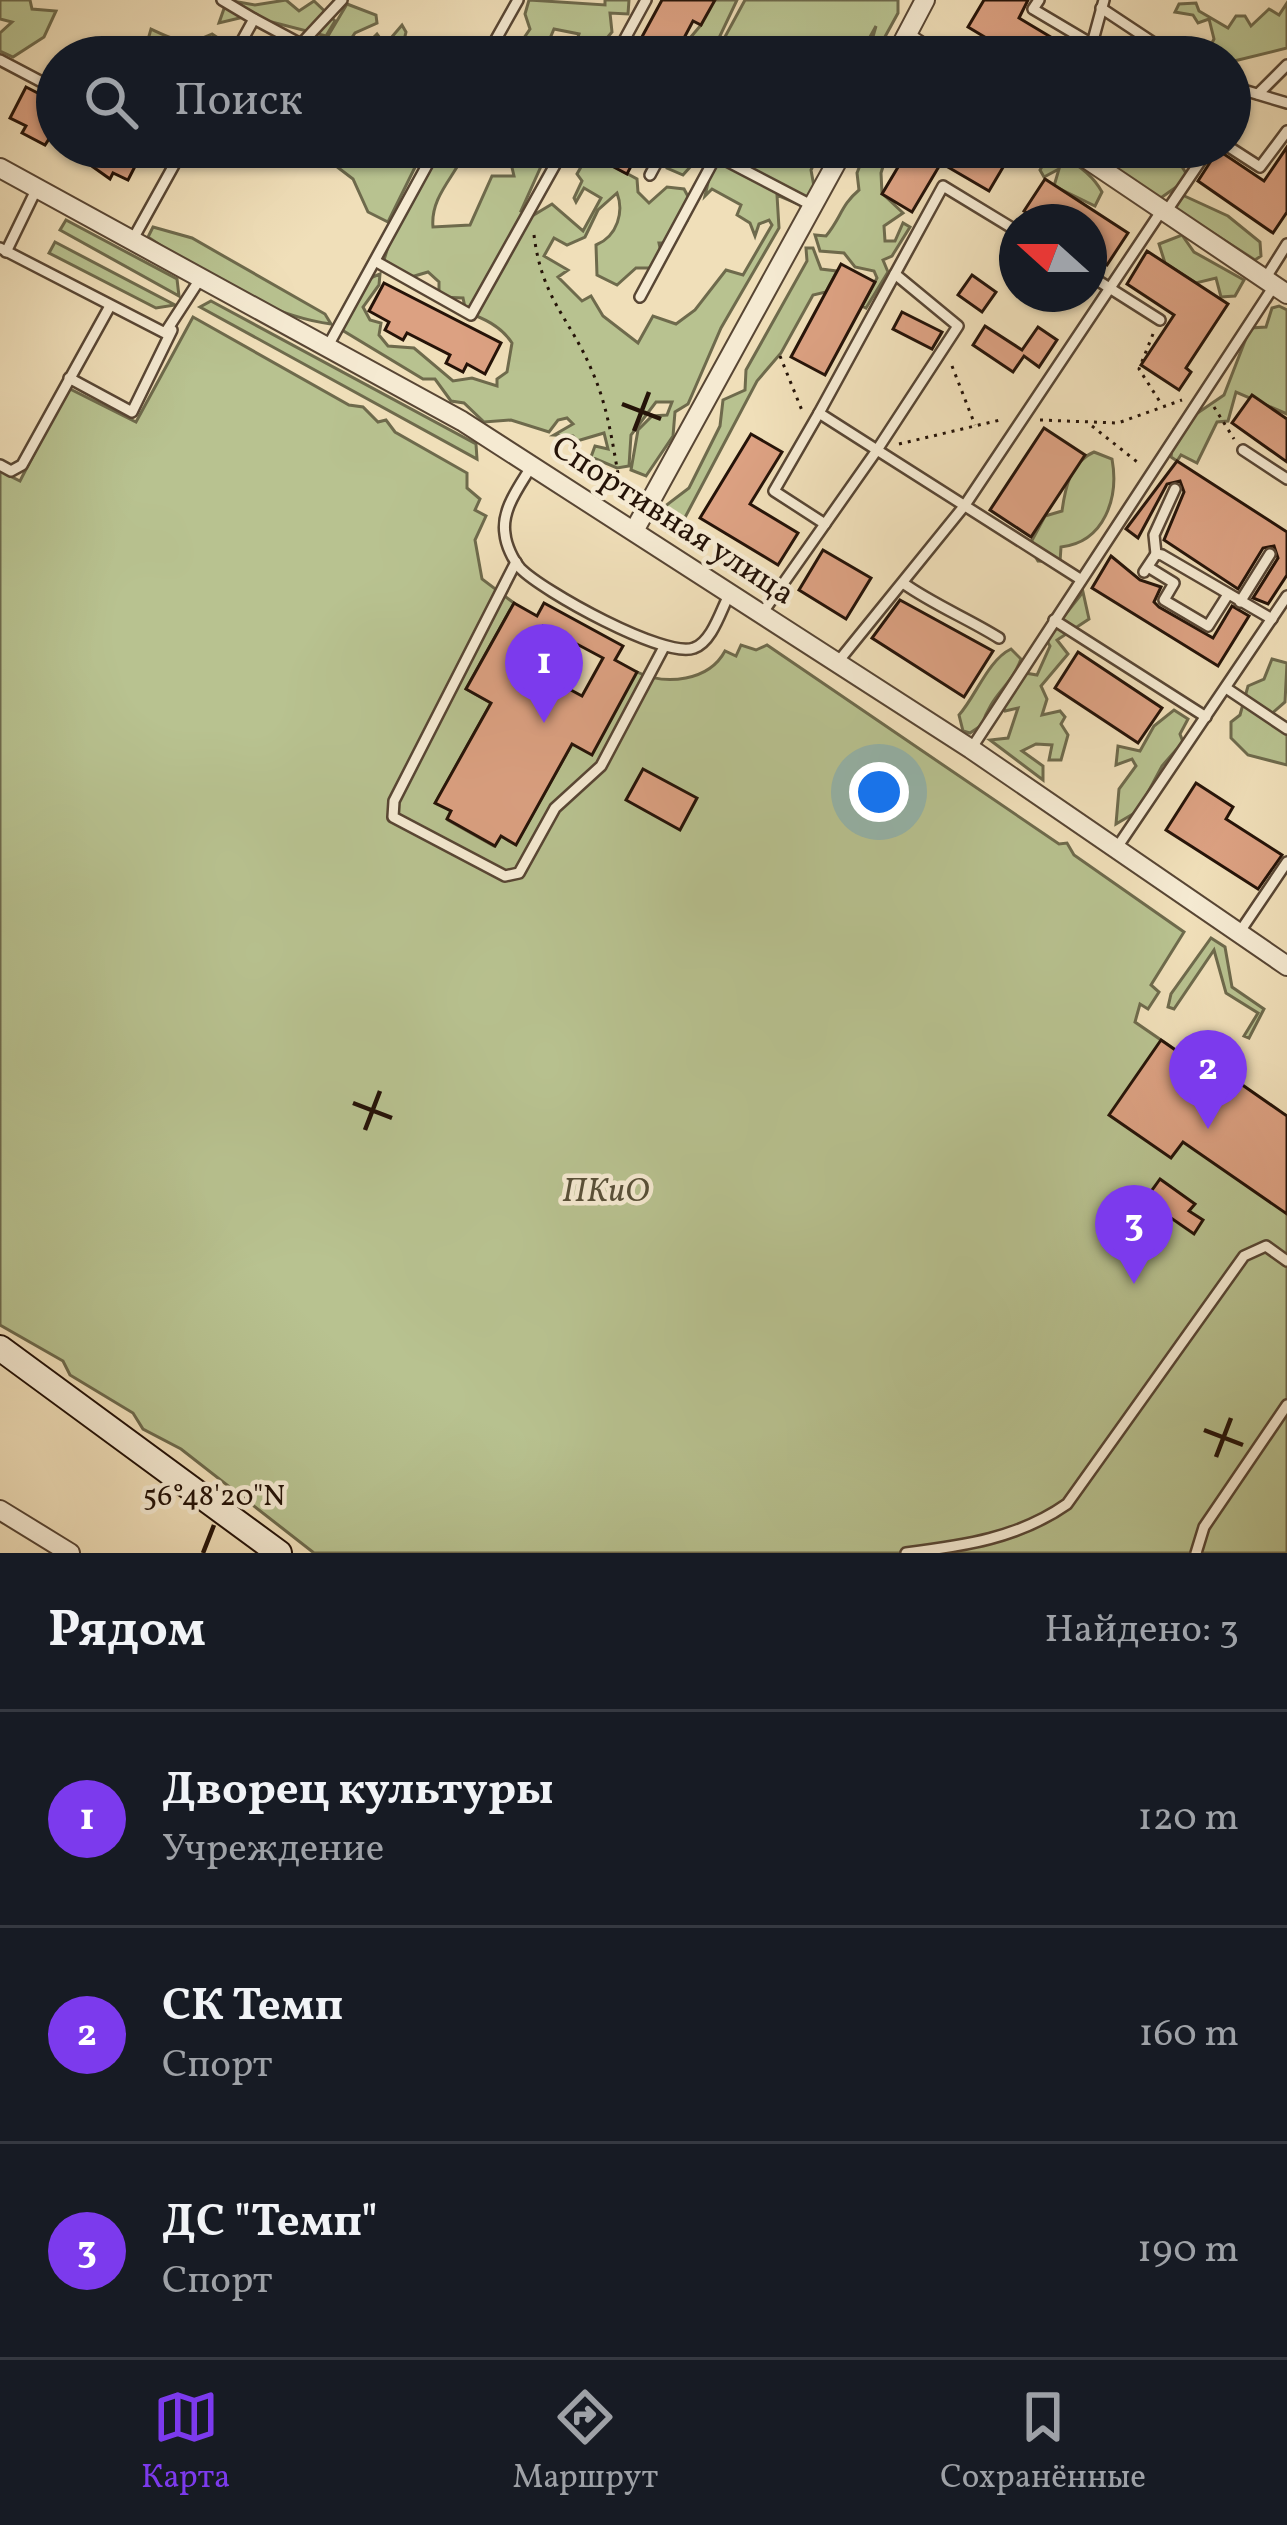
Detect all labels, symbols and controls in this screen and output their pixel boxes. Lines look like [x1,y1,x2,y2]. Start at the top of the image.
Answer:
search box [36,36,1251,168]
icon: search [78,69,144,135]
text: Поиск [174,71,303,134]
north arrow [999,204,1107,312]
street label: Спортивная улица [541,426,803,618]
pin: 1 [505,624,583,723]
your location [849,762,909,822]
pin: 2 [1169,1030,1247,1129]
park label: ПКиО [563,1170,650,1216]
pin: 3 [1095,1185,1173,1284]
text: 56°48'20"N [143,1476,285,1518]
text: Рядом [48,1596,206,1667]
text: Найдено: 3 [1044,1604,1239,1658]
text: Дворец культуры [162,1760,554,1823]
text: 1 [79,1792,95,1846]
text: 120 m [1138,1792,1239,1846]
text: Учреждение [162,1823,384,1877]
text: СК Темп [162,1976,343,2039]
text: 2 [77,2008,97,2062]
text: 160 m [1138,2008,1239,2062]
text: Спорт [162,2039,273,2093]
text: ДС "Темп" [162,2192,378,2255]
text: 3 [77,2224,97,2278]
text: 190 m [1137,2224,1239,2278]
text: Спорт [162,2255,273,2309]
tab: Карта [141,2384,231,2502]
tab: Маршрут [513,2384,658,2502]
tab: Сохранённые [940,2384,1146,2502]

